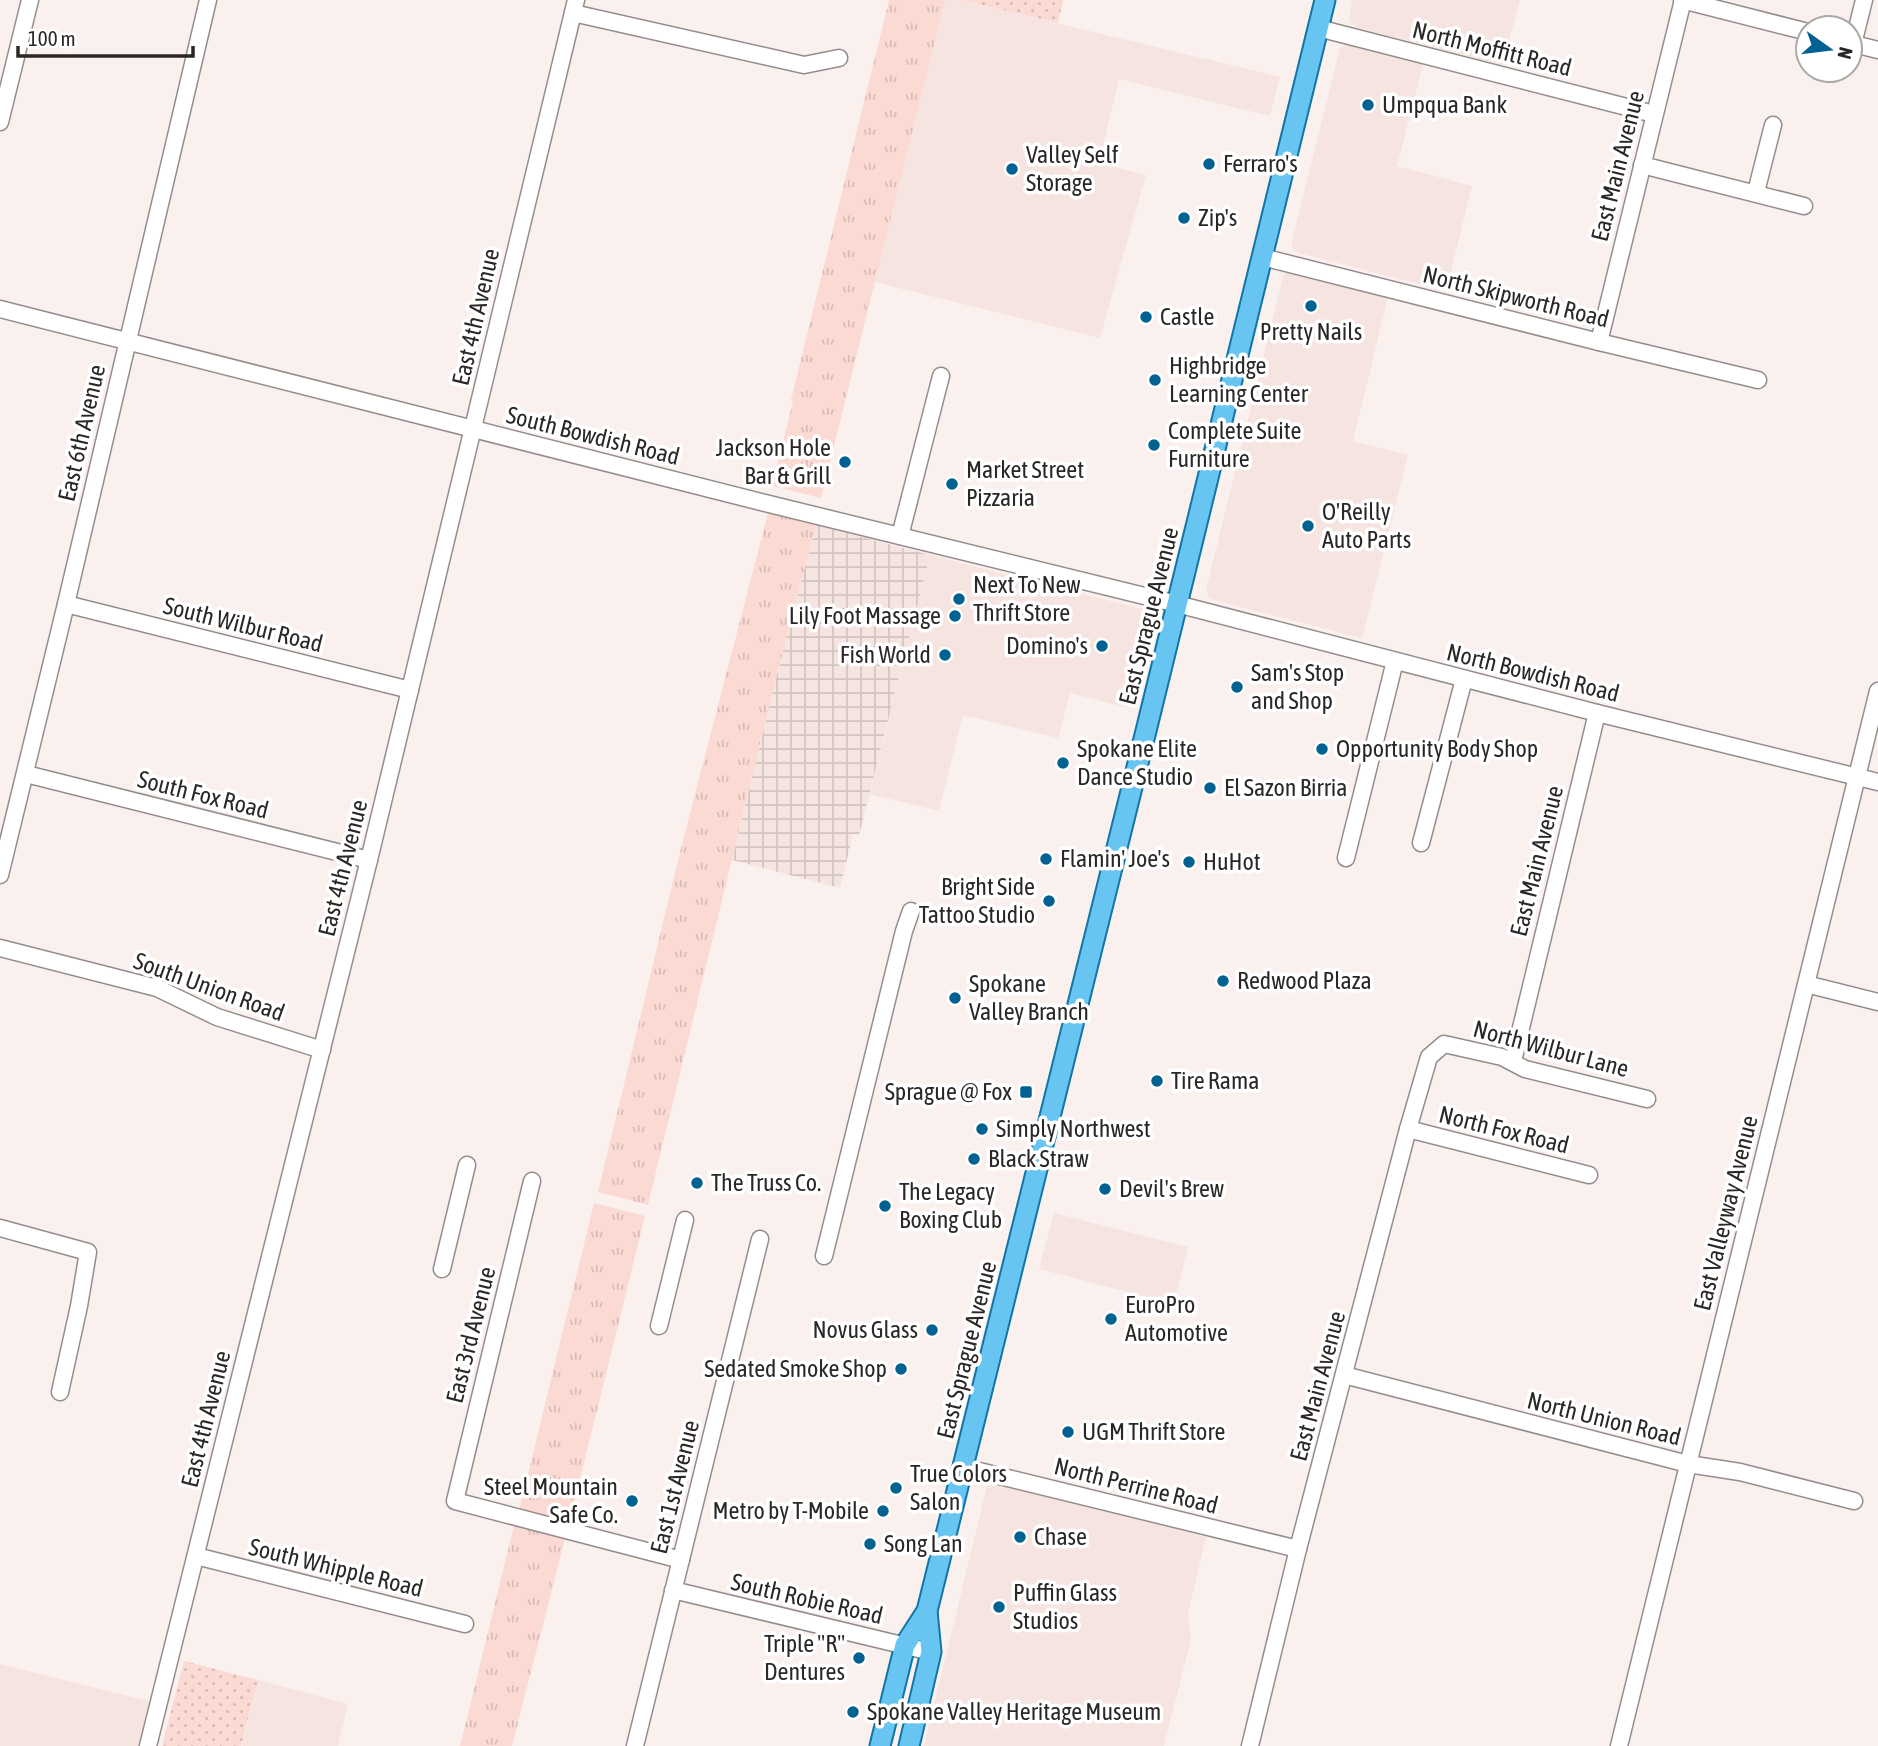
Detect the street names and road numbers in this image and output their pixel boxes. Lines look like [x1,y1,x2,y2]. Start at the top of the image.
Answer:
street label: North Moffitt Road [1410,16,1574,81]
street label: East Main Avenue [1586,88,1649,244]
street label: East 4th Avenue [447,246,504,388]
street label: North Skipworth Road [1420,260,1612,333]
street label: East 6th Avenue [53,362,110,504]
street label: South Bowdish Road [504,401,682,470]
street label: East Sprague Avenue [1113,524,1184,707]
street label: South Wilbur Road [161,592,326,657]
street label: North Bowdish Road [1444,638,1622,707]
street label: South Fox Road [135,765,271,824]
street label: East Main Avenue [1505,783,1568,939]
street label: East 4th Avenue [313,797,373,939]
street label: South Union Road [130,947,288,1026]
street label: North Wilbur Lane [1470,1015,1632,1082]
street label: North Fox Road [1436,1100,1572,1159]
street label: East Valleyway Avenue [1688,1113,1763,1313]
street label: East Sprague Avenue [931,1258,1002,1441]
street label: East 3rd Avenue [441,1264,500,1406]
street label: East Main Avenue [1285,1308,1351,1464]
street label: East 4th Avenue [176,1348,236,1490]
street label: North Union Road [1524,1386,1684,1451]
street label: East 1st Avenue [645,1417,704,1556]
street label: North Perrine Road [1051,1452,1221,1519]
street label: South Whipple Road [246,1533,426,1602]
street label: South Robie Road [729,1568,886,1629]

